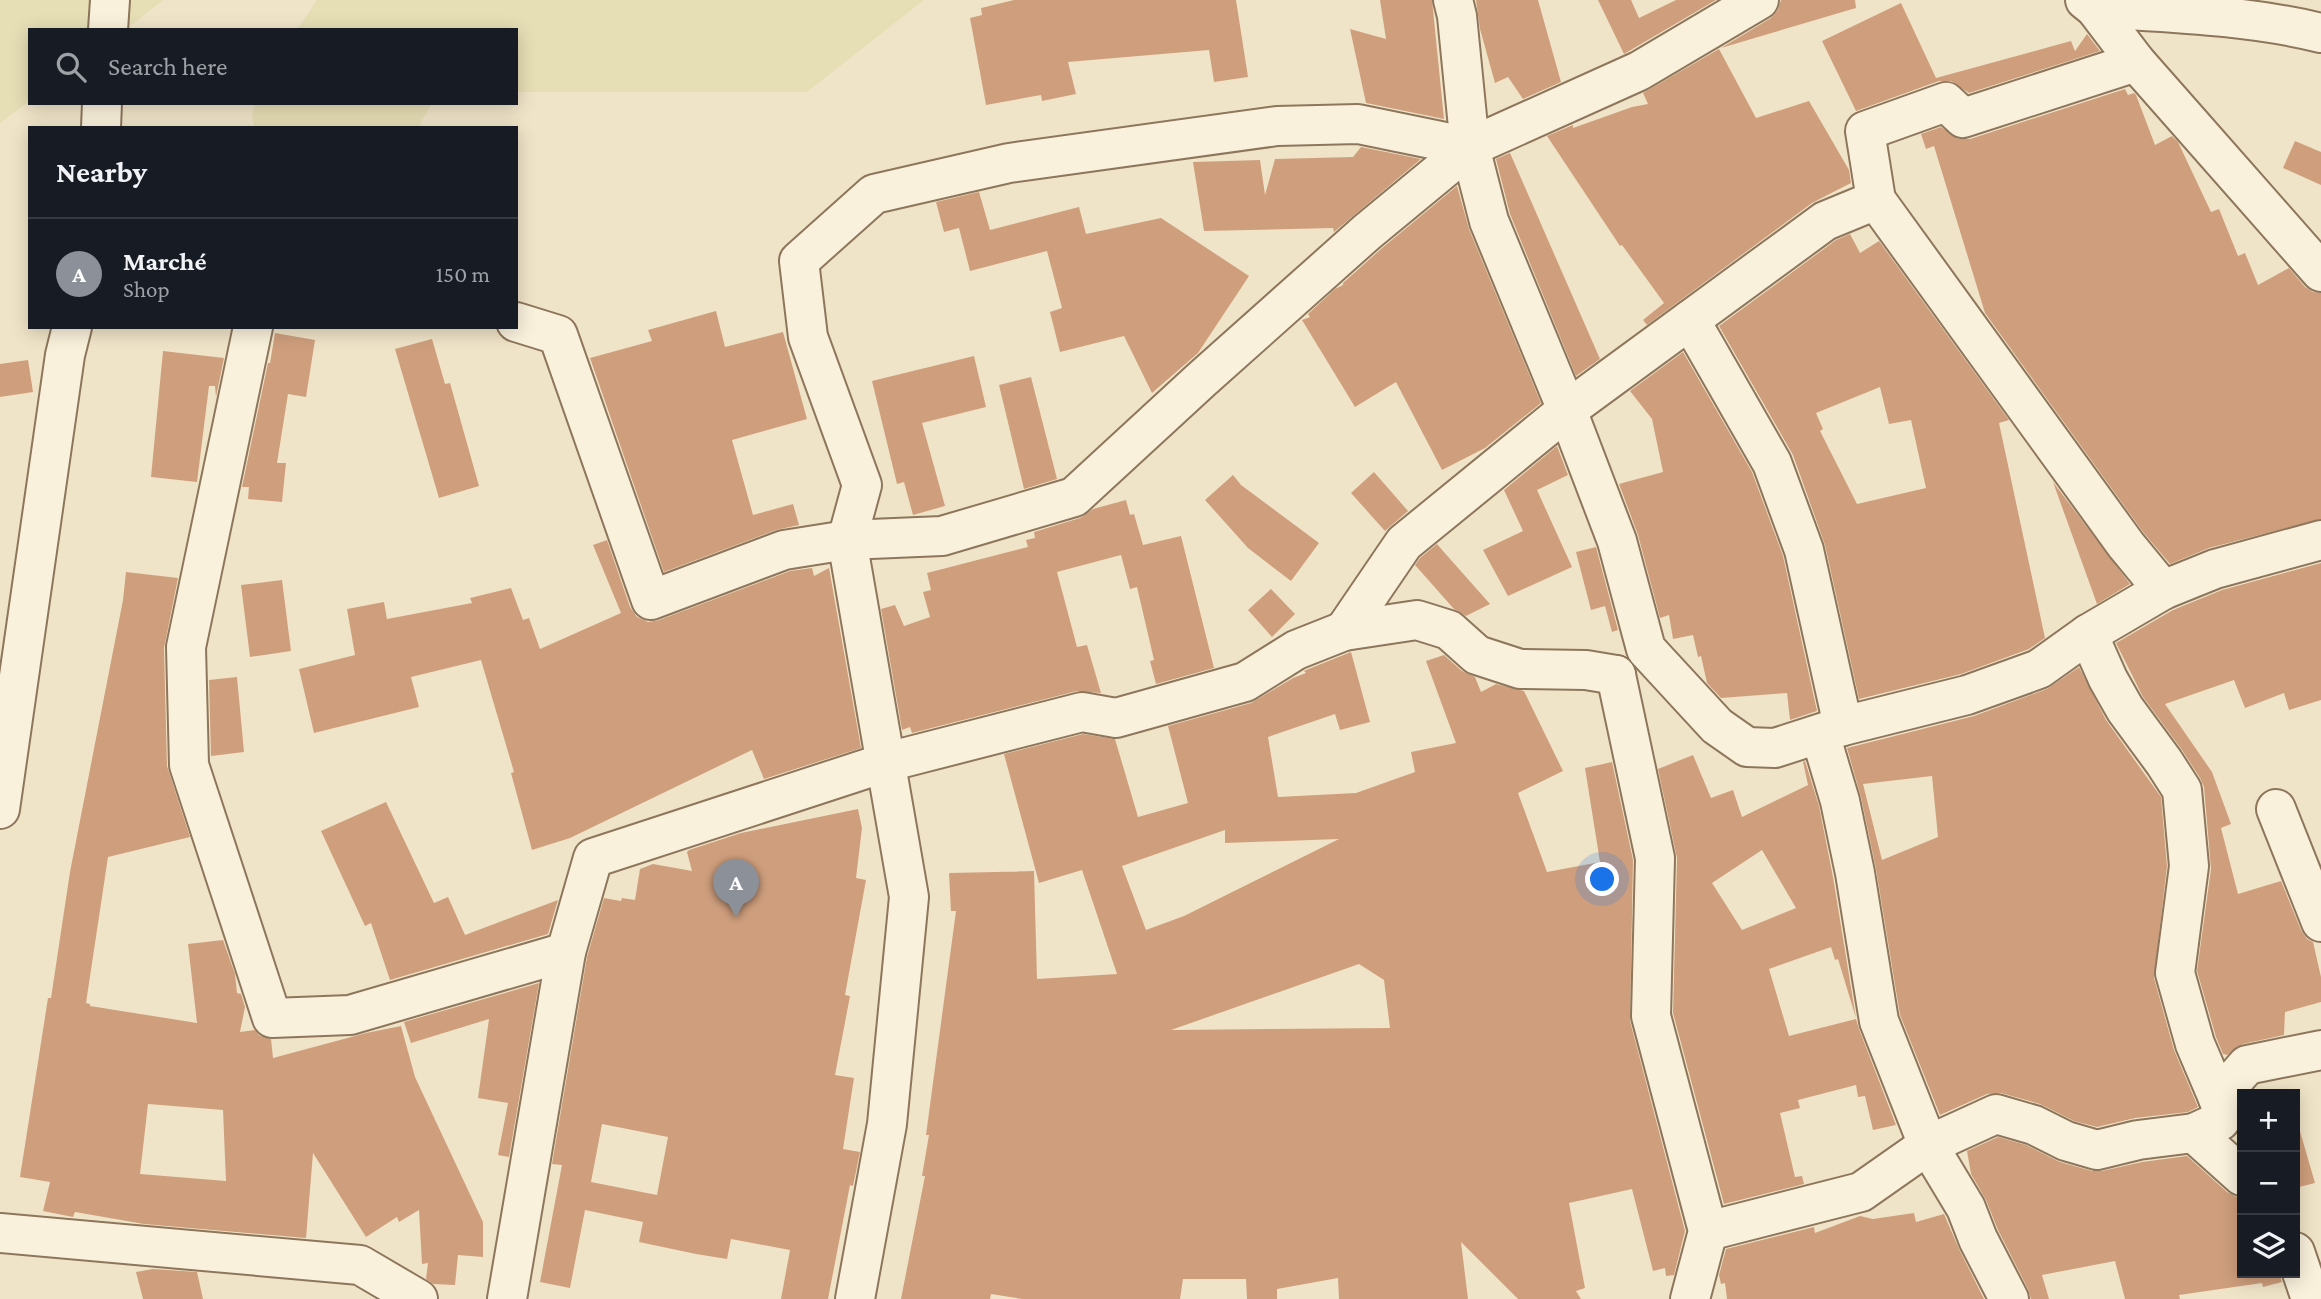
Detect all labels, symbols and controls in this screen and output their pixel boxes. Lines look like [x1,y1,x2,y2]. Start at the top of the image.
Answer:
search box [28,28,518,105]
icon: search [52,48,90,86]
text: Search here [108,52,227,81]
text: Nearby [56,155,147,188]
text: Marché [123,247,207,276]
text: A [72,261,86,287]
text: 150 m [436,261,490,287]
text: Shop [123,276,170,302]
pin: A [713,859,759,917]
your location [1585,862,1619,896]
map controls [2237,1089,2300,1278]
button: + [2237,1089,2300,1152]
button: − [2237,1152,2300,1215]
button: layers [2237,1215,2300,1278]

